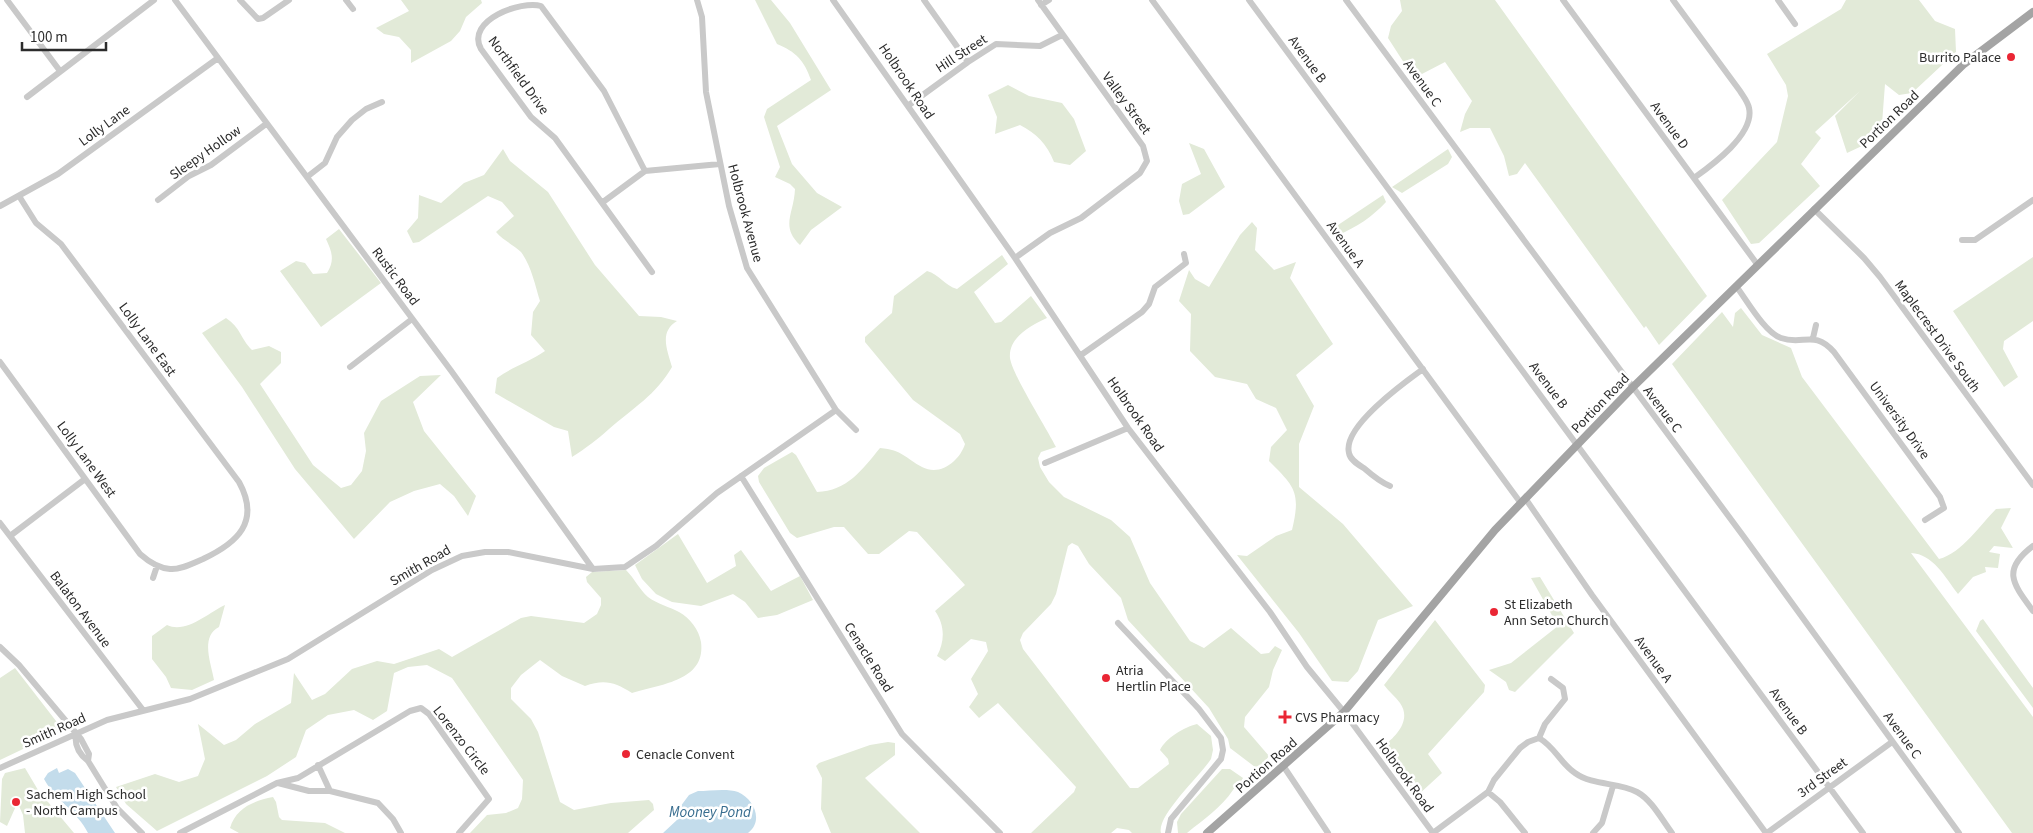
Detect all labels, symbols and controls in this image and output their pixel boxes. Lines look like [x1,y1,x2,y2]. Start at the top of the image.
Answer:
scale bar [22,20,106,52]
text: 100 m [30,27,68,48]
street label: Hill Street [932,30,991,78]
street label: Northfield Drive [483,32,554,119]
street label: Avenue B [1283,32,1331,87]
street label: Holbrook Road [873,40,939,124]
place label: Burrito Palace [1919,48,2001,68]
marker: Burrito Palace [2005,51,2017,63]
street label: Avenue C [1398,56,1446,111]
street label: Valley Street [1097,68,1156,139]
street label: Portion Road [1855,86,1924,153]
street label: Avenue D [1645,98,1693,154]
street label: Lolly Lane [75,100,134,151]
street label: Sleepy Hollow [166,121,245,185]
street label: Holbrook Avenue [722,162,768,265]
street label: Avenue A [1321,217,1369,272]
street label: Rustic Road [367,243,424,310]
street label: Maplecrest Drive South [1889,276,1985,397]
street label: Lolly Lane East [114,299,181,381]
street label: Avenue B [1524,358,1572,413]
street label: Portion Road [1567,369,1634,438]
street label: Holbrook Road [1102,373,1169,456]
street label: University Drive [1864,377,1934,464]
street label: Avenue C [1638,382,1686,437]
street label: Lolly Lane West [52,417,121,502]
street label: Smith Road [386,540,455,591]
street label: Balaton Avenue [45,567,116,652]
place label: St Elizabeth Ann Seton Church [1504,595,1609,631]
marker: St Elizabeth Ann Seton Church [1488,606,1500,618]
street label: Cenacle Road [839,619,898,696]
street label: Avenue A [1629,632,1677,687]
place label: Atria Hertlin Place [1116,661,1191,697]
marker: Atria Hertlin Place [1100,672,1112,684]
street label: Avenue B [1764,684,1812,739]
street label: Lorenzo Circle [428,702,495,779]
street label: Smith Road [19,708,89,754]
place label: CVS Pharmacy [1295,708,1380,728]
street label: Avenue C [1878,708,1926,763]
marker: CVS Pharmacy [1279,711,1291,723]
street label: Portion Road [1231,733,1302,798]
street label: Holbrook Road [1370,734,1438,817]
place label: Cenacle Convent [636,745,735,765]
marker: Cenacle Convent [620,748,632,760]
street label: 3rd Street [1794,753,1852,803]
place label: Sachem High School - North Campus [26,785,147,821]
marker: Sachem High School - North Campus [10,796,22,808]
water label: Mooney Pond [669,802,752,823]

